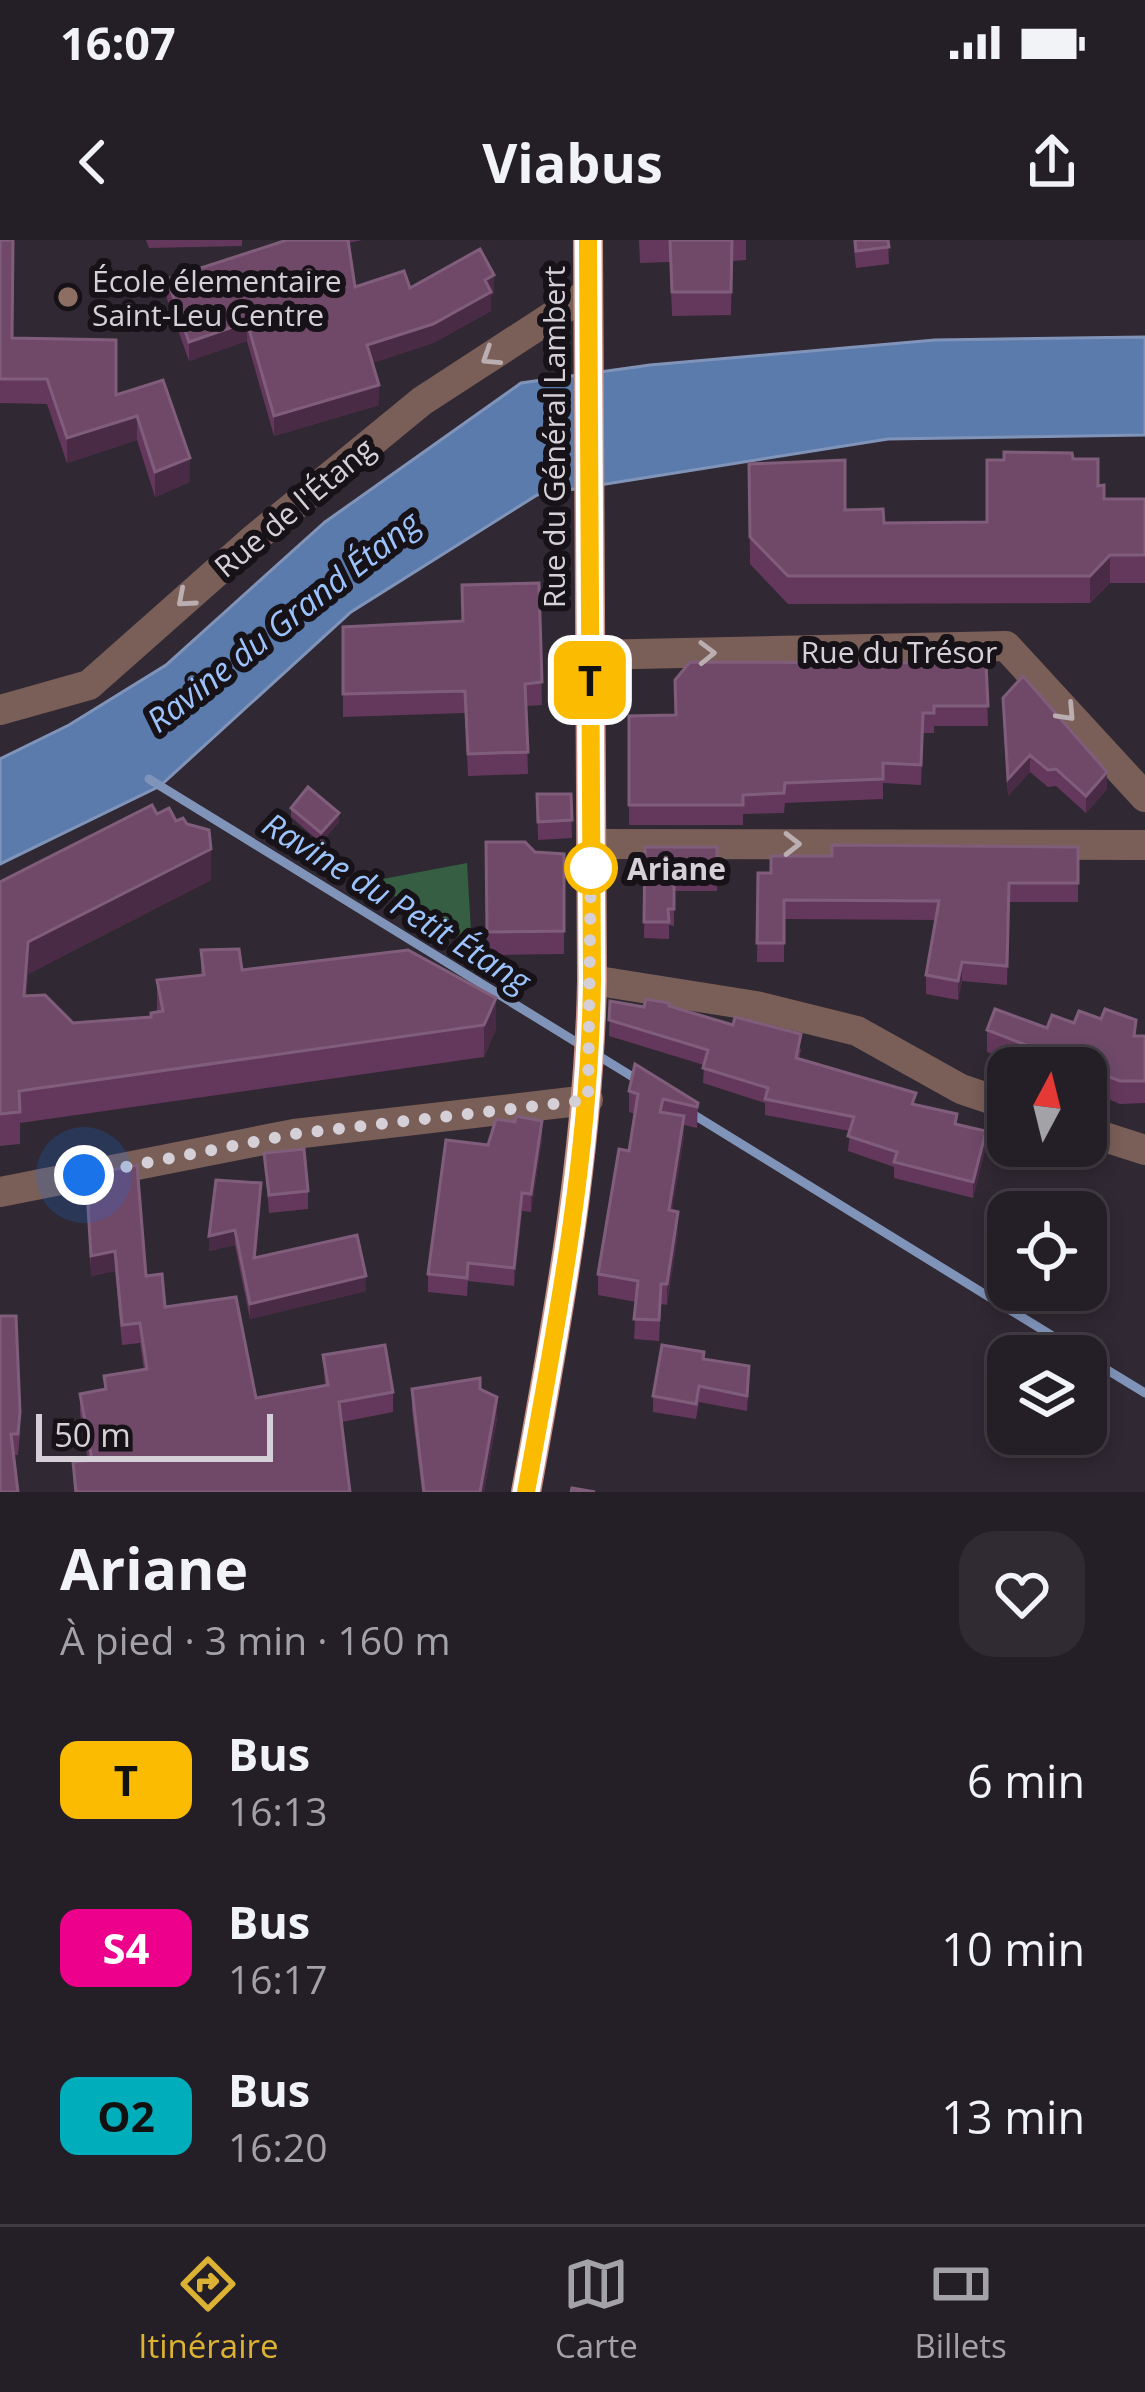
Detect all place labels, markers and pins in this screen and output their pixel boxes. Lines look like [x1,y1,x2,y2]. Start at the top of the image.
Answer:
place label: École élementaire Saint-Leu Centre [92,260,342,335]
marker: École élementaire Saint-Leu Centre [55,284,81,310]
marker: Ariane [566,843,616,893]
place label: Ariane [627,848,726,889]

